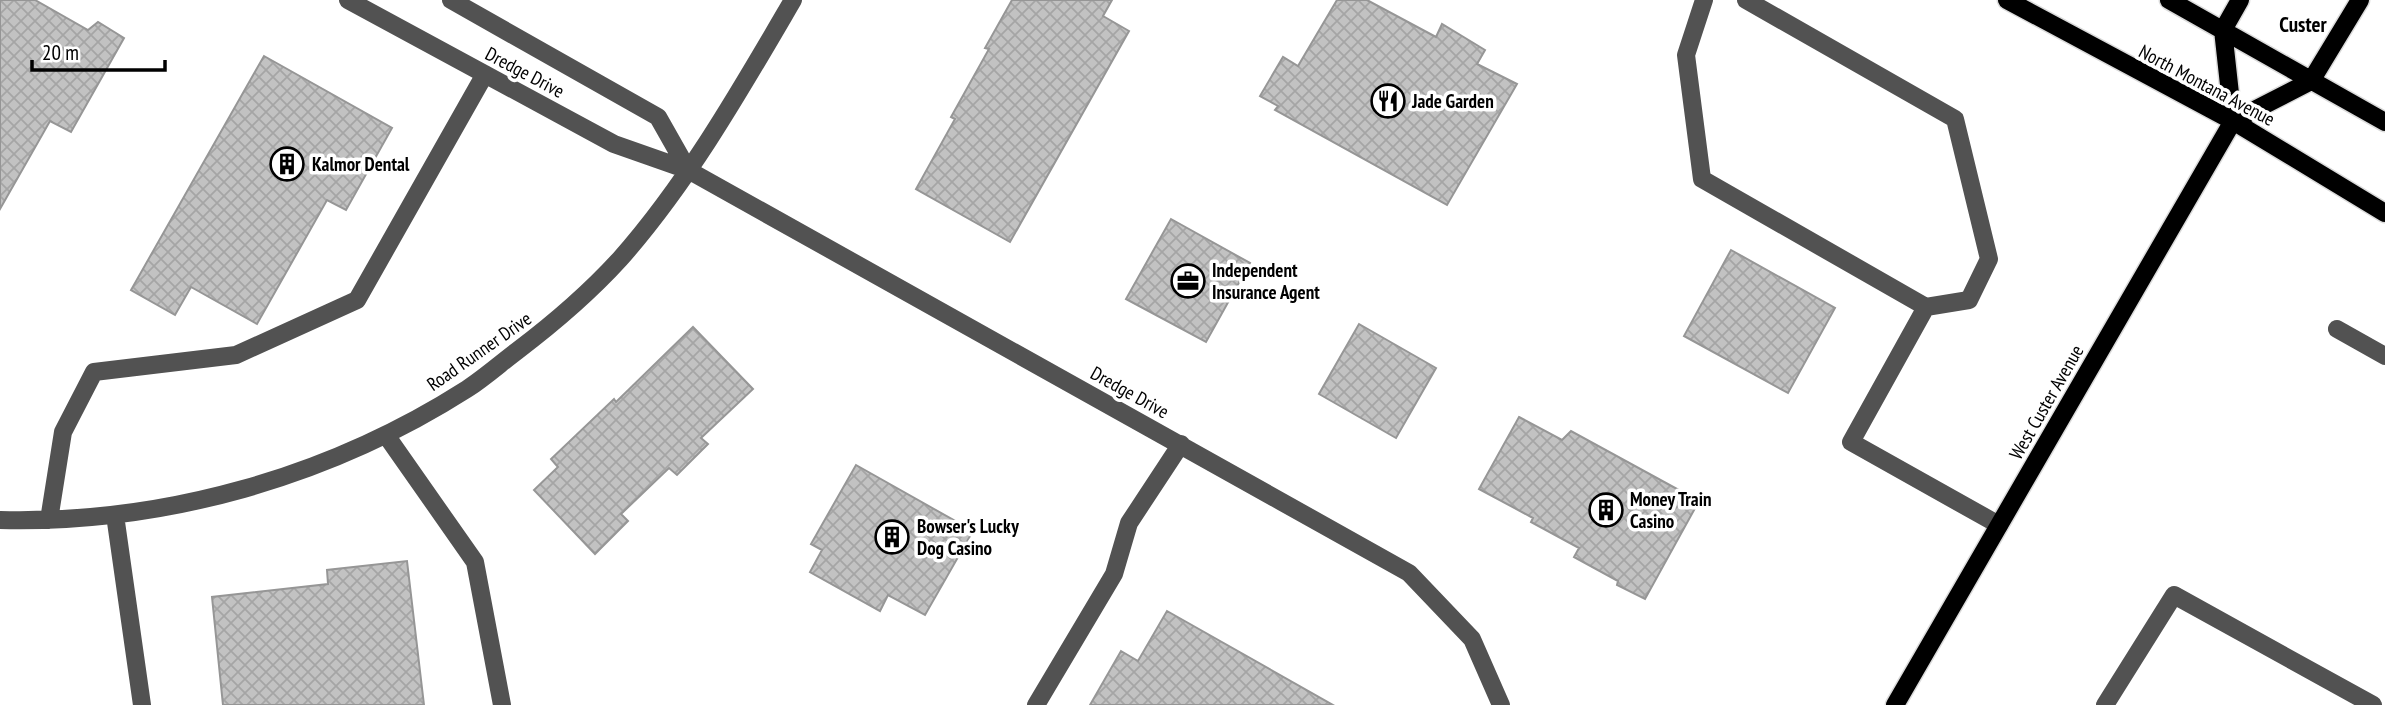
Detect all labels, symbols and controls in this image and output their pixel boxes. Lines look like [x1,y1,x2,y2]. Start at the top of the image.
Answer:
district label: Custer [2279,11,2328,38]
scale bar [32,28,164,72]
text: 20 m [42,39,79,66]
street label: North Montana Avenue [2135,39,2279,131]
street label: Dredge Drive [481,41,569,103]
restaurant icon: Jade Garden [1369,82,1407,120]
place label: Jade Garden [1411,89,1494,113]
building icon: Kalmor Dental [268,145,306,183]
place label: Kalmor Dental [312,152,410,176]
place label: Independent Insurance Agent [1212,258,1320,304]
office icon: Independent Insurance Agent [1169,262,1207,300]
street label: Road Runner Drive [422,306,536,396]
street label: West Custer Avenue [2004,340,2089,464]
street label: Dredge Drive [1087,361,1173,423]
place label: Money Train Casino [1630,487,1712,533]
building icon: Money Train Casino [1587,491,1625,529]
place label: Bowser's Lucky Dog Casino [917,514,1019,560]
building icon: Bowser's Lucky Dog Casino [873,518,911,556]

